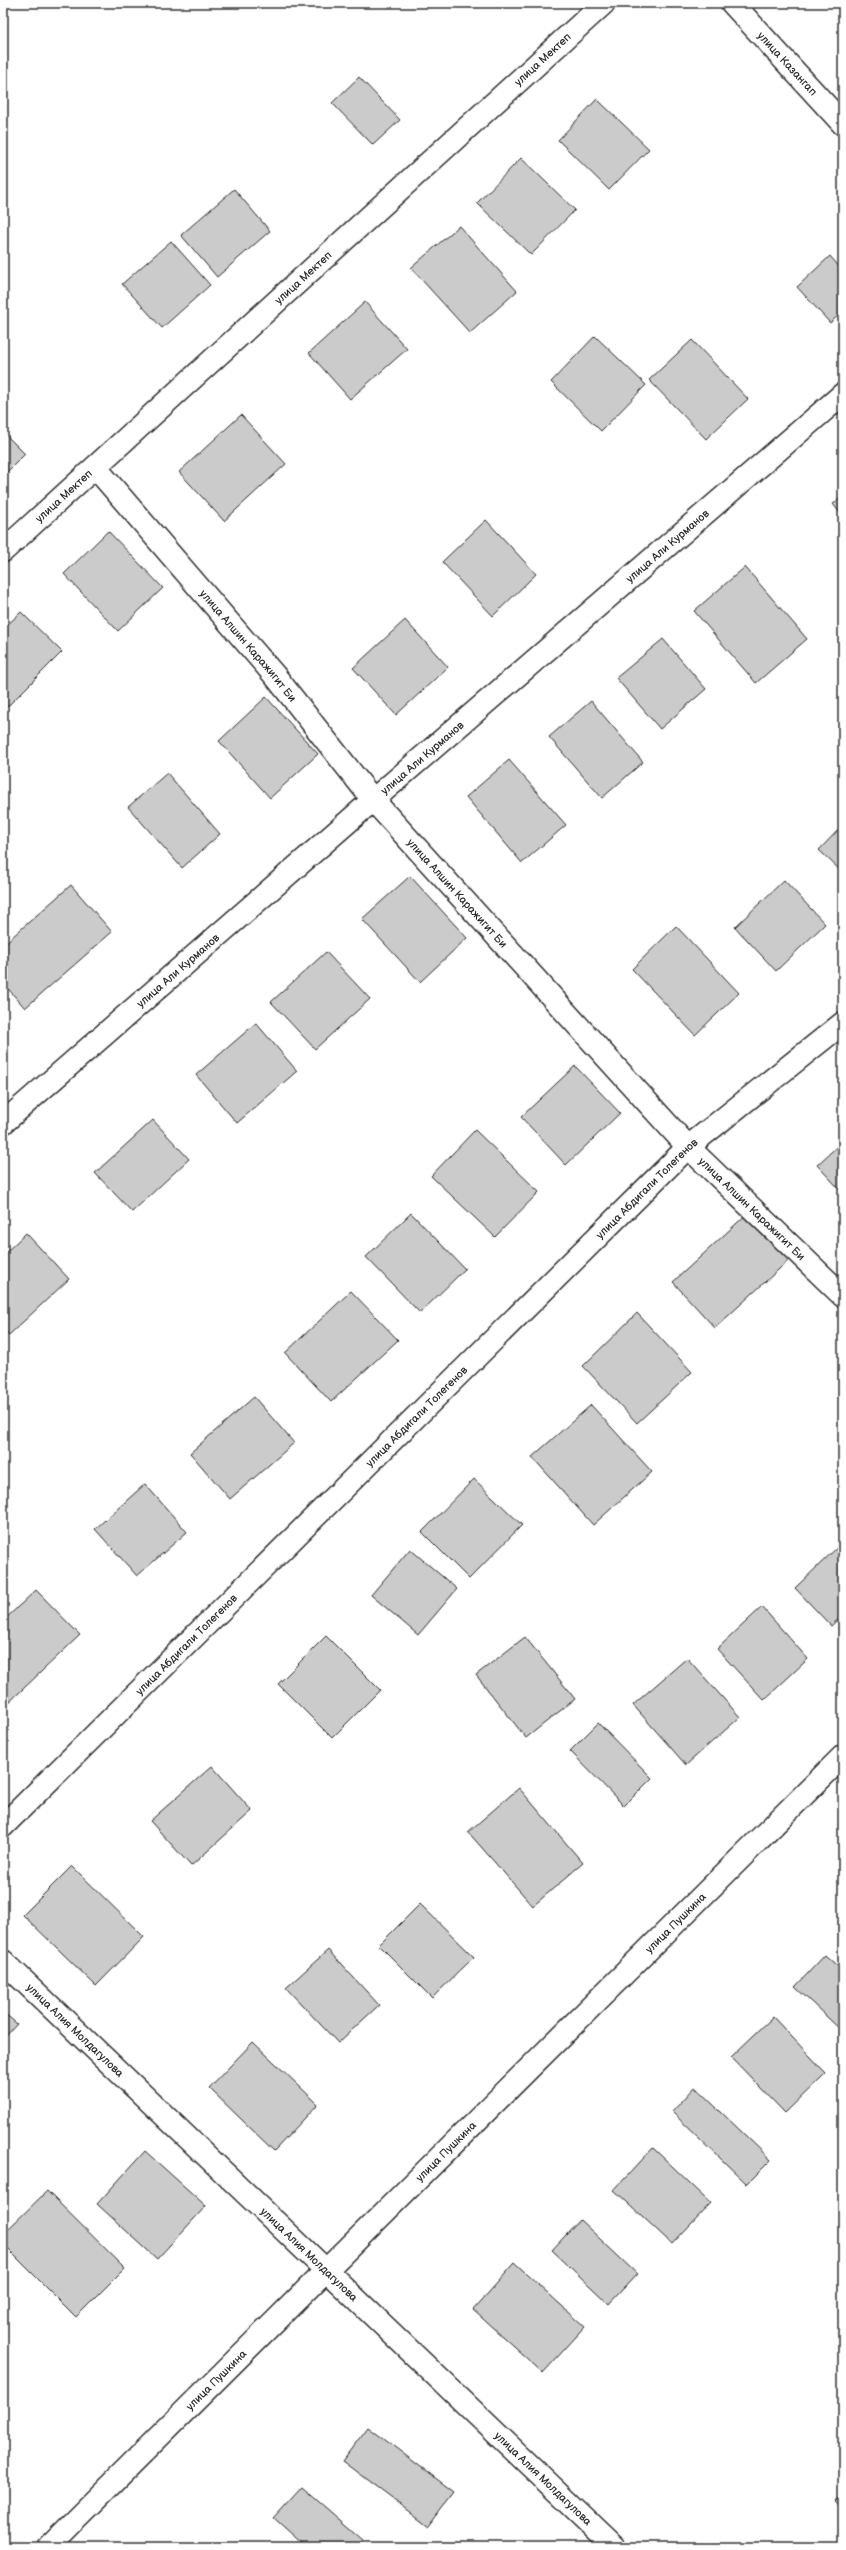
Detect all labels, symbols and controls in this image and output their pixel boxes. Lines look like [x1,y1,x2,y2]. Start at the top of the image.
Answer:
street label: улица Казангап [755,29,820,98]
street label: улица Мектеп [512,30,574,89]
street label: улица Мектеп [272,249,334,307]
street label: улица Мектеп [33,467,95,525]
street label: улица Али Курманов [623,507,712,586]
street label: улица Алшин Каражигит Би [197,587,299,705]
street label: улица Али Курманов [378,718,467,797]
street label: улица Алшин Каражигит Би [404,836,510,950]
street label: улица Али Курманов [134,931,222,1010]
street label: улица Абдигали Толегенов [593,1136,701,1242]
street label: улица Алшин Каражигит Би [696,1155,808,1263]
street label: улица Абдигали Толегенов [363,1363,470,1470]
street label: улица Абдигали Толегенов [133,1592,240,1698]
street label: улица Пушкина [643,1890,709,1956]
street label: улица Алия Молдагулова [24,1981,127,2080]
street label: улица Пушкина [413,2119,479,2184]
street label: улица Алия Молдагулова [258,2205,361,2304]
street label: улица Пушкина [183,2347,250,2413]
street label: улица Алия Молдагулова [492,2429,595,2529]

